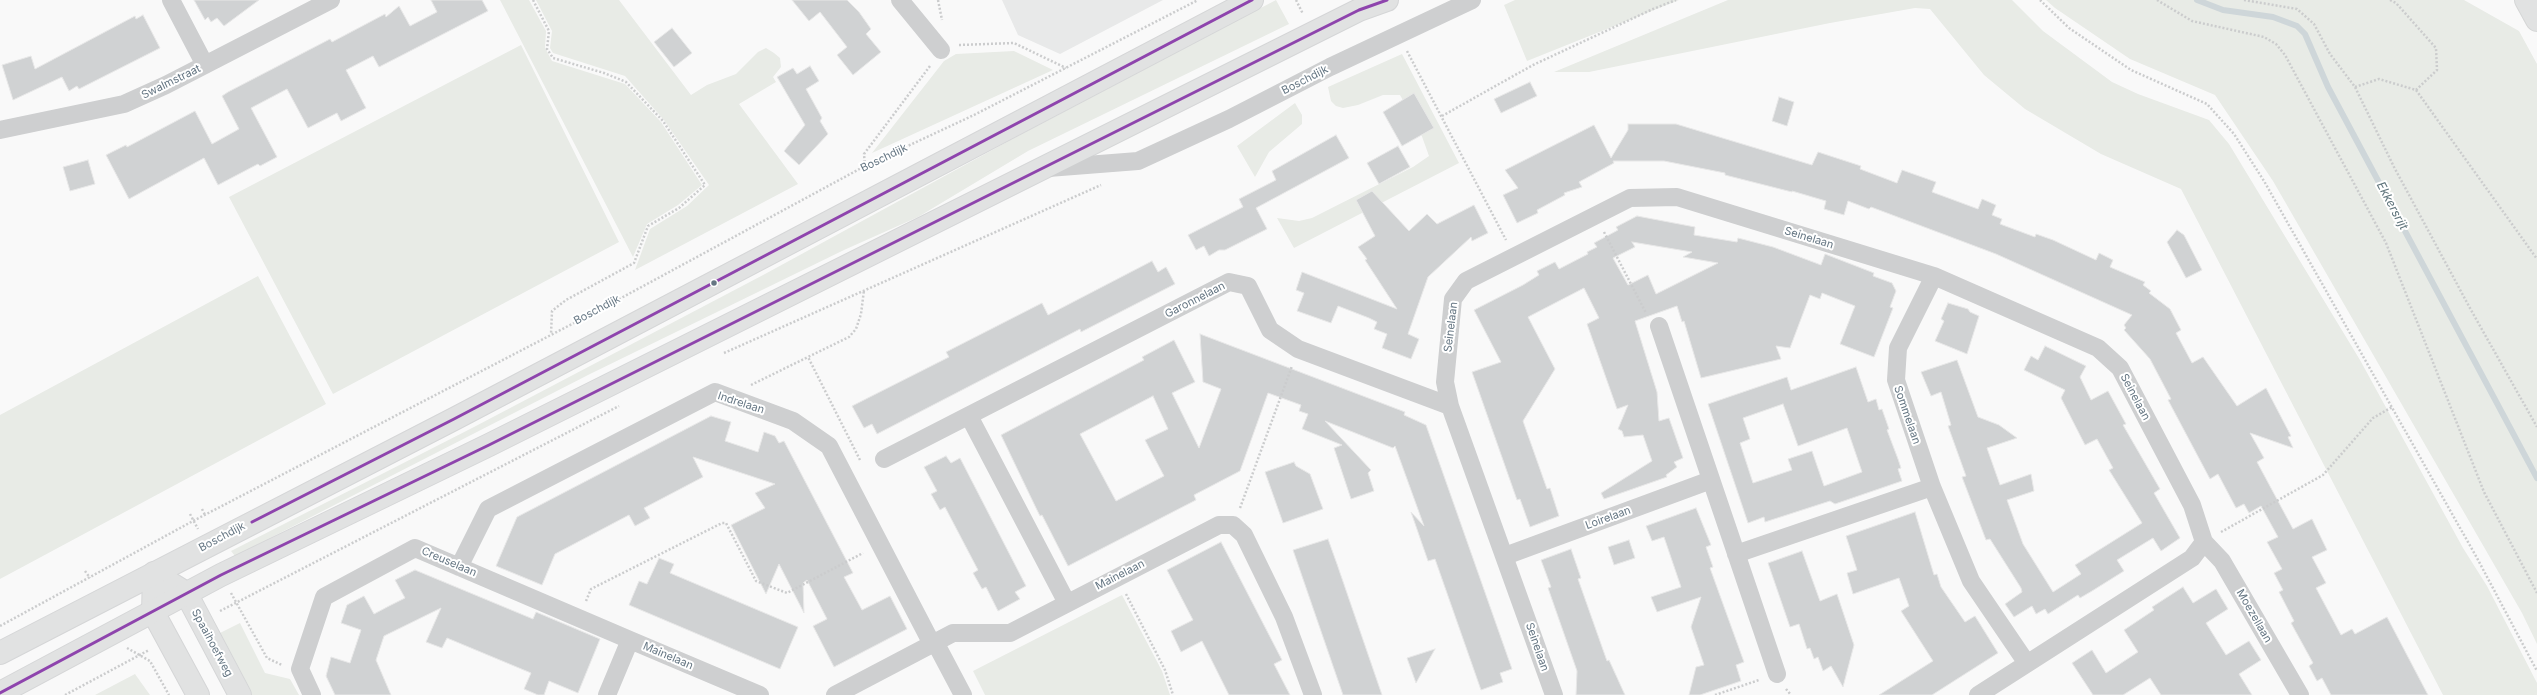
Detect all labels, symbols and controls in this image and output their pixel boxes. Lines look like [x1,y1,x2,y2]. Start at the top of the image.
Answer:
street label: Swalmstraat [139,62,203,102]
street label: Boschdijk [1280,63,1330,97]
street label: Boschdijk [858,141,910,175]
water label: Ekkersrijt [2373,180,2411,232]
street label: Seinelaan [1783,224,1835,252]
unlabelled marker [709,278,719,288]
street label: Garonnelaan [1163,279,1227,321]
street label: Boschdijk [572,292,622,328]
street label: Seinelaan [1441,301,1461,353]
street label: Seinelaan [2117,372,2153,422]
street label: Sommelaan [1891,384,1923,446]
street label: Indrelaan [716,389,766,417]
street label: Loirelaan [1583,504,1633,532]
street label: Boschdijk [197,519,247,555]
street label: Creuselaan [419,544,479,580]
street label: Mainelaan [1093,557,1147,593]
street label: Moezellaan [2233,587,2275,645]
street label: Spaaihoefweg [189,607,235,679]
street label: Seinelaan [1523,621,1551,673]
street label: Mainelaan [641,640,695,672]

